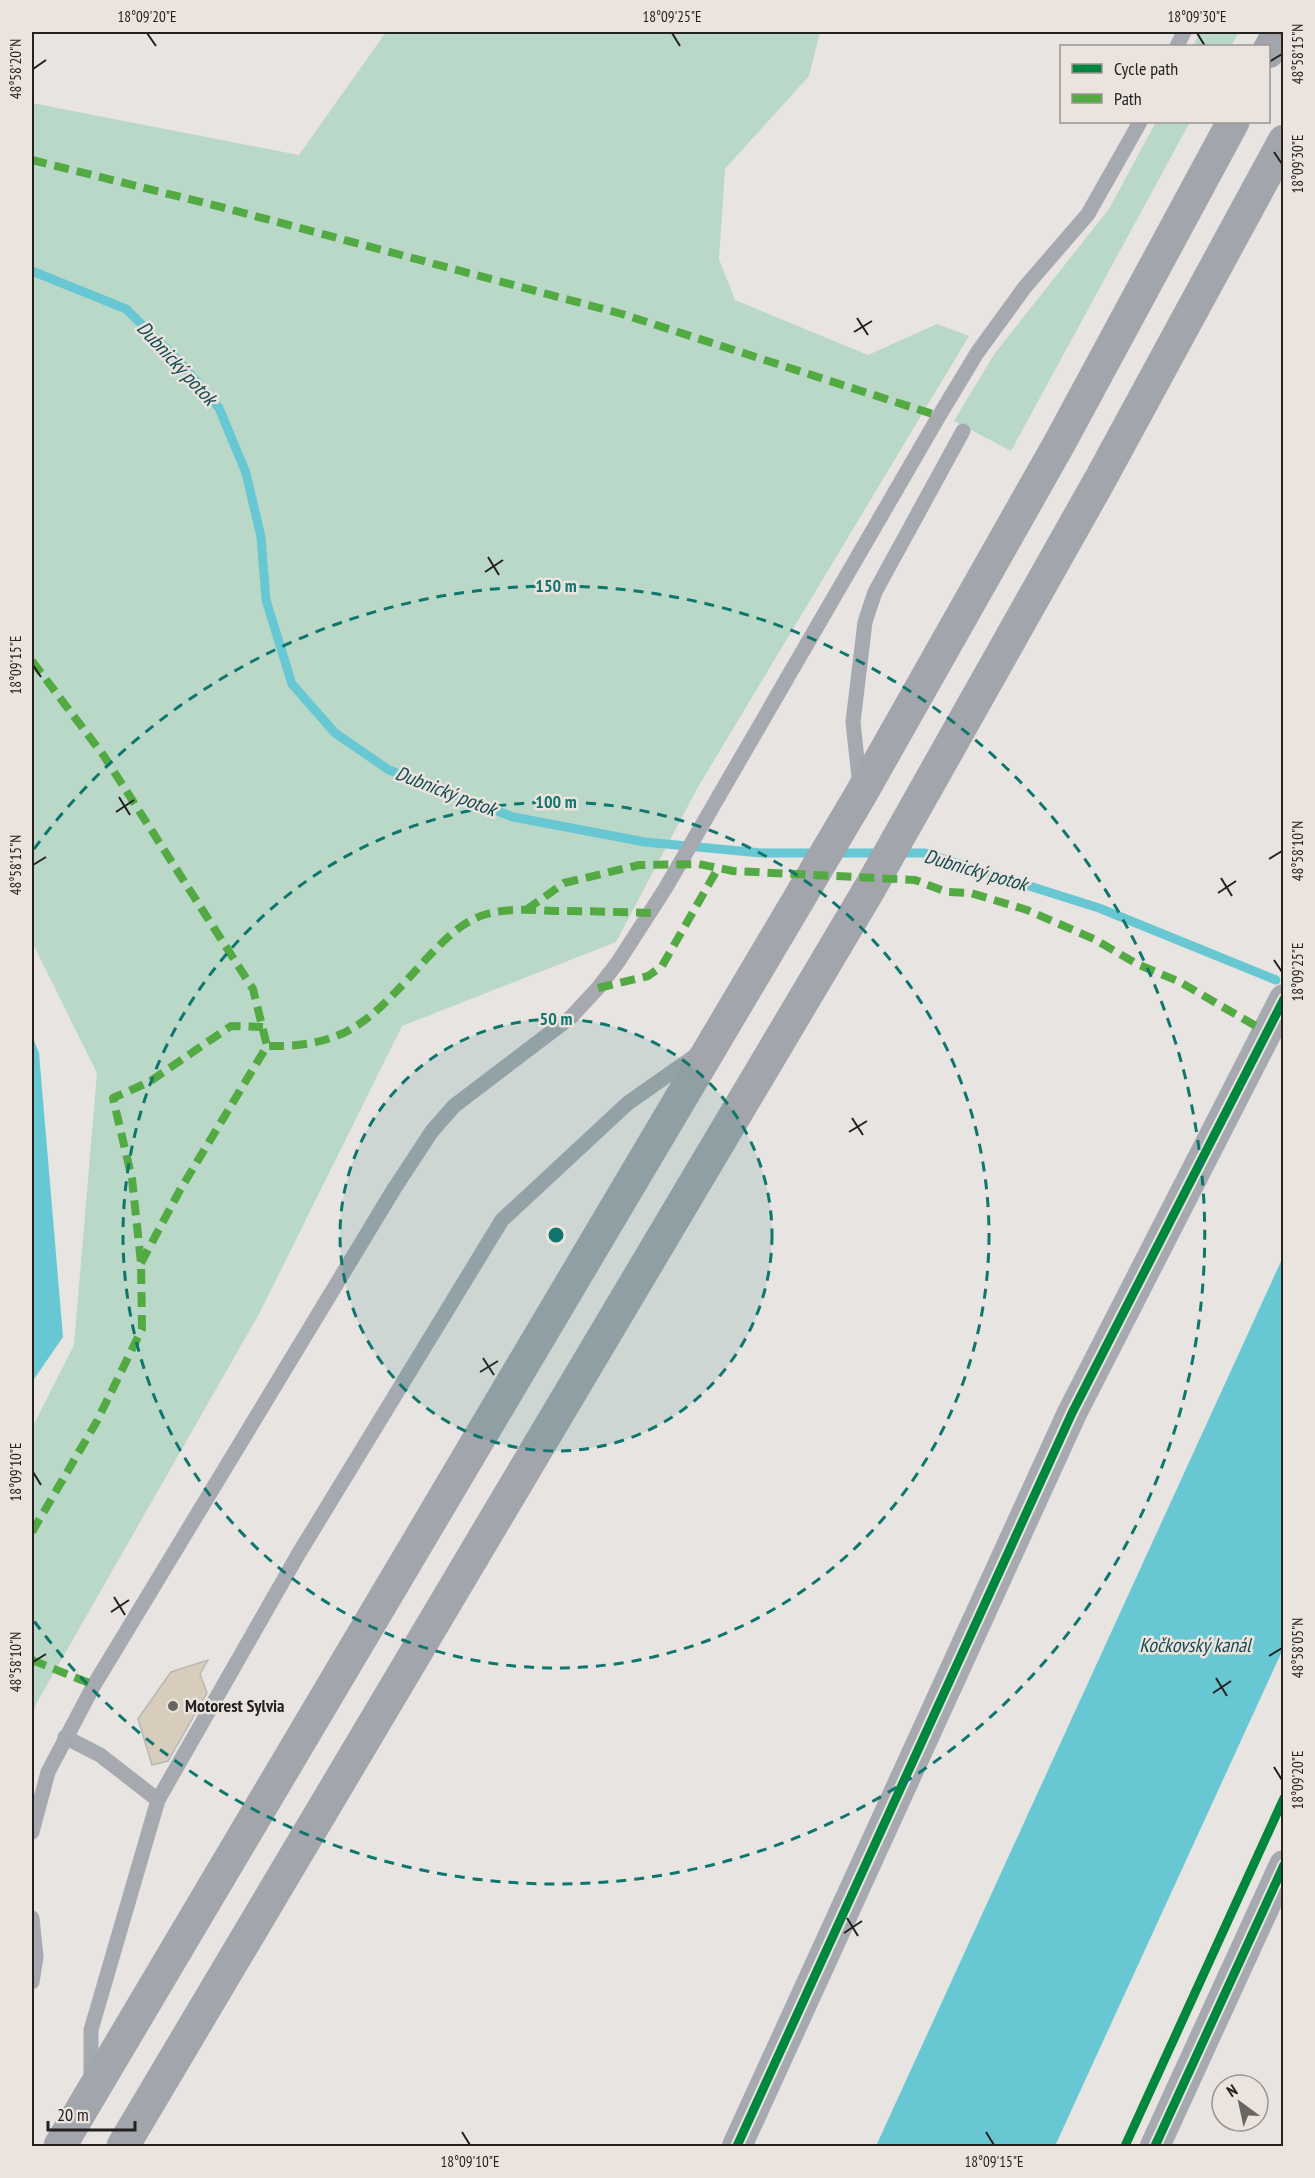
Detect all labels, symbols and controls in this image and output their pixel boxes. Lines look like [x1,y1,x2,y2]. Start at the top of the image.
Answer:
text: 18°09'20"E [117,7,177,26]
text: 18°09'25"E [642,7,702,26]
text: 18°09'30"E [1167,7,1227,26]
text: 48°58'15"N [1288,24,1307,84]
text: 48°58'20"N [6,39,25,99]
legend [1060,45,1270,123]
text: Cycle path [1114,57,1178,80]
text: Path [1114,87,1142,110]
text: 18°09'30"E [1288,134,1307,194]
water label: Dubnický potok [131,315,224,412]
text: 150 m [535,574,577,597]
text: 18°09'15"E [6,635,25,695]
water label: Dubnický potok [392,760,502,823]
text: 100 m [535,790,577,813]
text: 48°58'10"N [1288,821,1307,881]
text: 48°58'15"N [6,835,25,895]
water label: Dubnický potok [921,843,1033,898]
text: 18°09'25"E [1288,942,1307,1002]
text: 50 m [540,1007,572,1030]
centre of rings [546,1225,566,1245]
text: 18°09'10"E [6,1442,25,1502]
text: 48°58'05"N [1288,1618,1307,1678]
text: 48°58'10"N [6,1632,25,1692]
water label: Kočkovský kanál [1139,1632,1253,1658]
place label: Motorest Sylvia [185,1694,285,1717]
marker: Motorest Sylvia [166,1699,180,1713]
text: 18°09'20"E [1288,1750,1307,1810]
north arrow [1210,2073,1270,2133]
text: N [1223,2080,1241,2101]
scale bar [48,2094,135,2132]
text: 20 m [57,2103,89,2126]
text: 18°09'10"E [440,2152,500,2171]
text: 18°09'15"E [964,2152,1024,2171]

